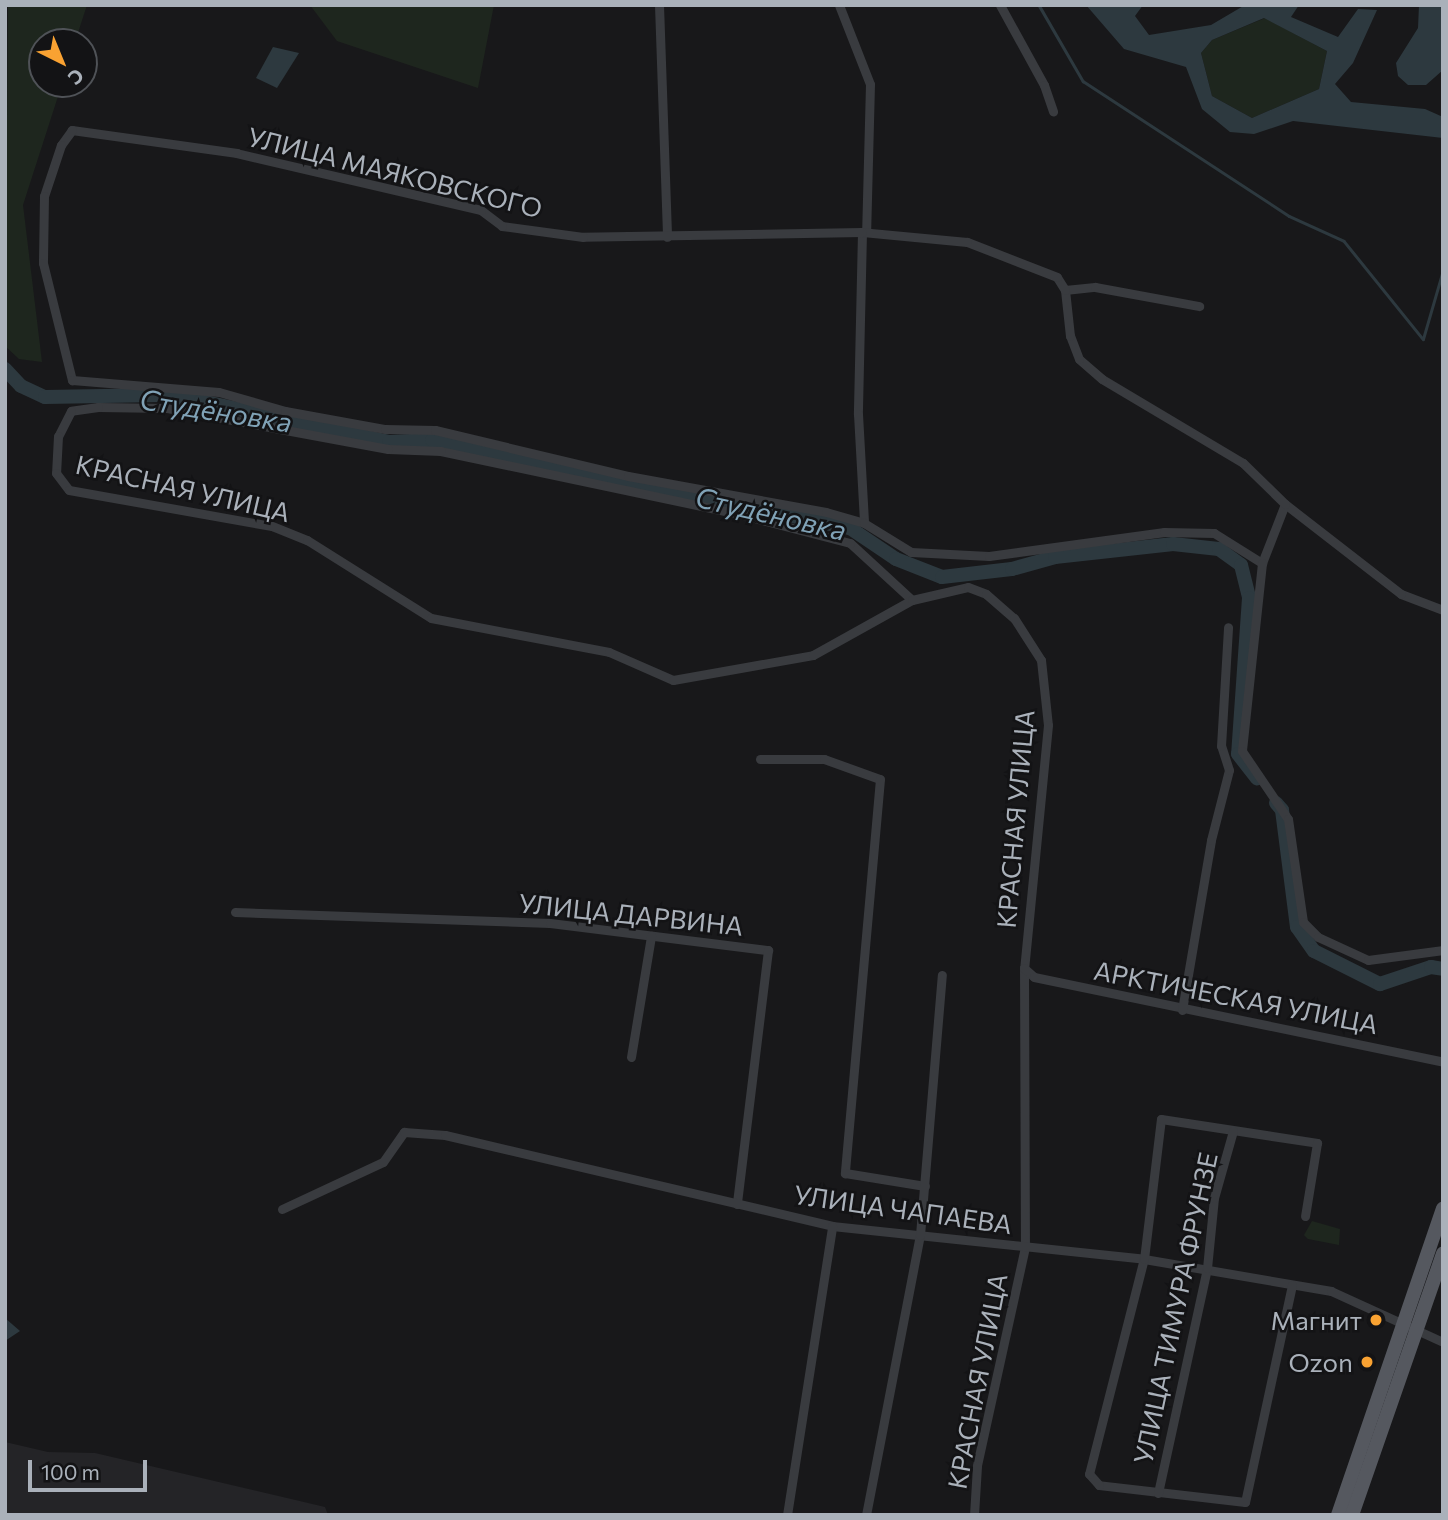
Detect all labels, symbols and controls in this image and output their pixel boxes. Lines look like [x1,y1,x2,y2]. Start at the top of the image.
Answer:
north arrow [28,28,98,98]
text: С [64,64,89,90]
street label: УЛИЦА МАЯКОВСКОГО [244,120,546,224]
water label: Студёновка [137,381,295,439]
street label: КРАСНАЯ УЛИЦА [73,448,293,528]
water label: Студёновка [692,479,850,547]
street label: КРАСНАЯ УЛИЦА [990,708,1040,930]
street label: УЛИЦА ДАРВИНА [517,887,745,941]
street label: АРКТИЧЕСКАЯ УЛИЦА [1091,954,1381,1040]
street label: УЛИЦА ТИМУРА ФРУНЗЕ [1127,1149,1223,1467]
street label: УЛИЦА ЧАПАЕВА [792,1178,1014,1240]
street label: КРАСНАЯ УЛИЦА [941,1270,1013,1492]
place label: Магнит [1271,1304,1362,1336]
marker: Магнит [1368,1312,1384,1328]
place label: Ozon [1288,1346,1353,1378]
marker: Ozon [1359,1354,1375,1370]
scale bar [32,1446,150,1490]
text: 100 m [41,1459,100,1484]

